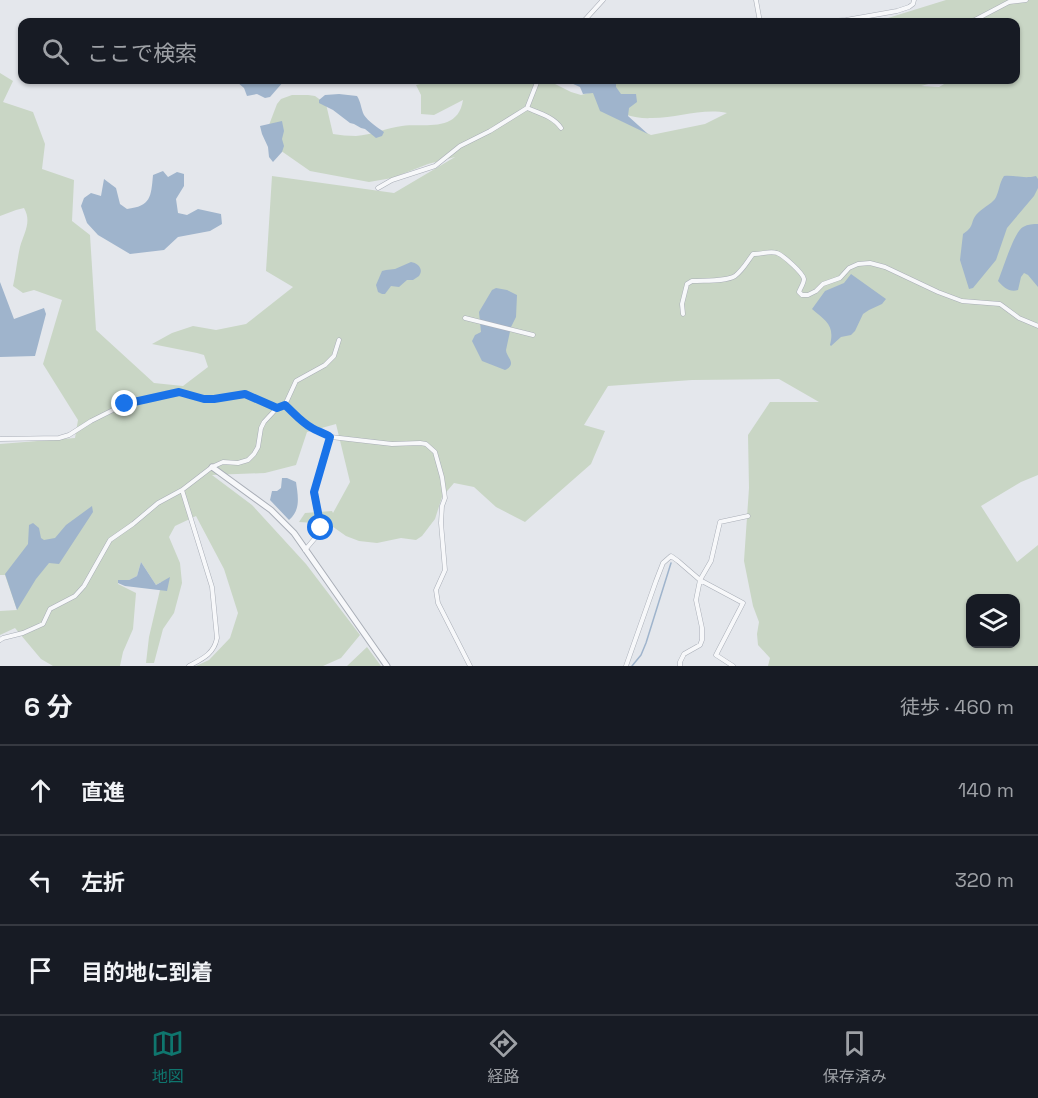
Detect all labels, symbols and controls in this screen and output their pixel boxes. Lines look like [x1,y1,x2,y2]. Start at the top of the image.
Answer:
search box [18,18,1020,84]
icon: search [39,35,72,68]
text: ここで検索 [87,39,197,67]
route end [111,390,137,416]
route start [307,514,333,540]
map controls [966,594,1020,648]
button: layers [966,594,1020,648]
text: 6 分 [24,690,73,724]
text: 徒歩 · 460 m [900,694,1014,720]
icon: ahead [24,774,57,807]
text: 140 m [958,777,1014,803]
text: 直進 [81,778,125,806]
icon: left [24,864,57,897]
text: 320 m [955,867,1014,893]
text: 左折 [81,868,125,896]
icon: arrive [24,954,57,987]
text: 目的地に到着 [81,958,213,986]
tab: 地図 [151,1027,184,1087]
tab: 経路 [487,1027,520,1087]
tab: 保存済み [823,1027,887,1087]

